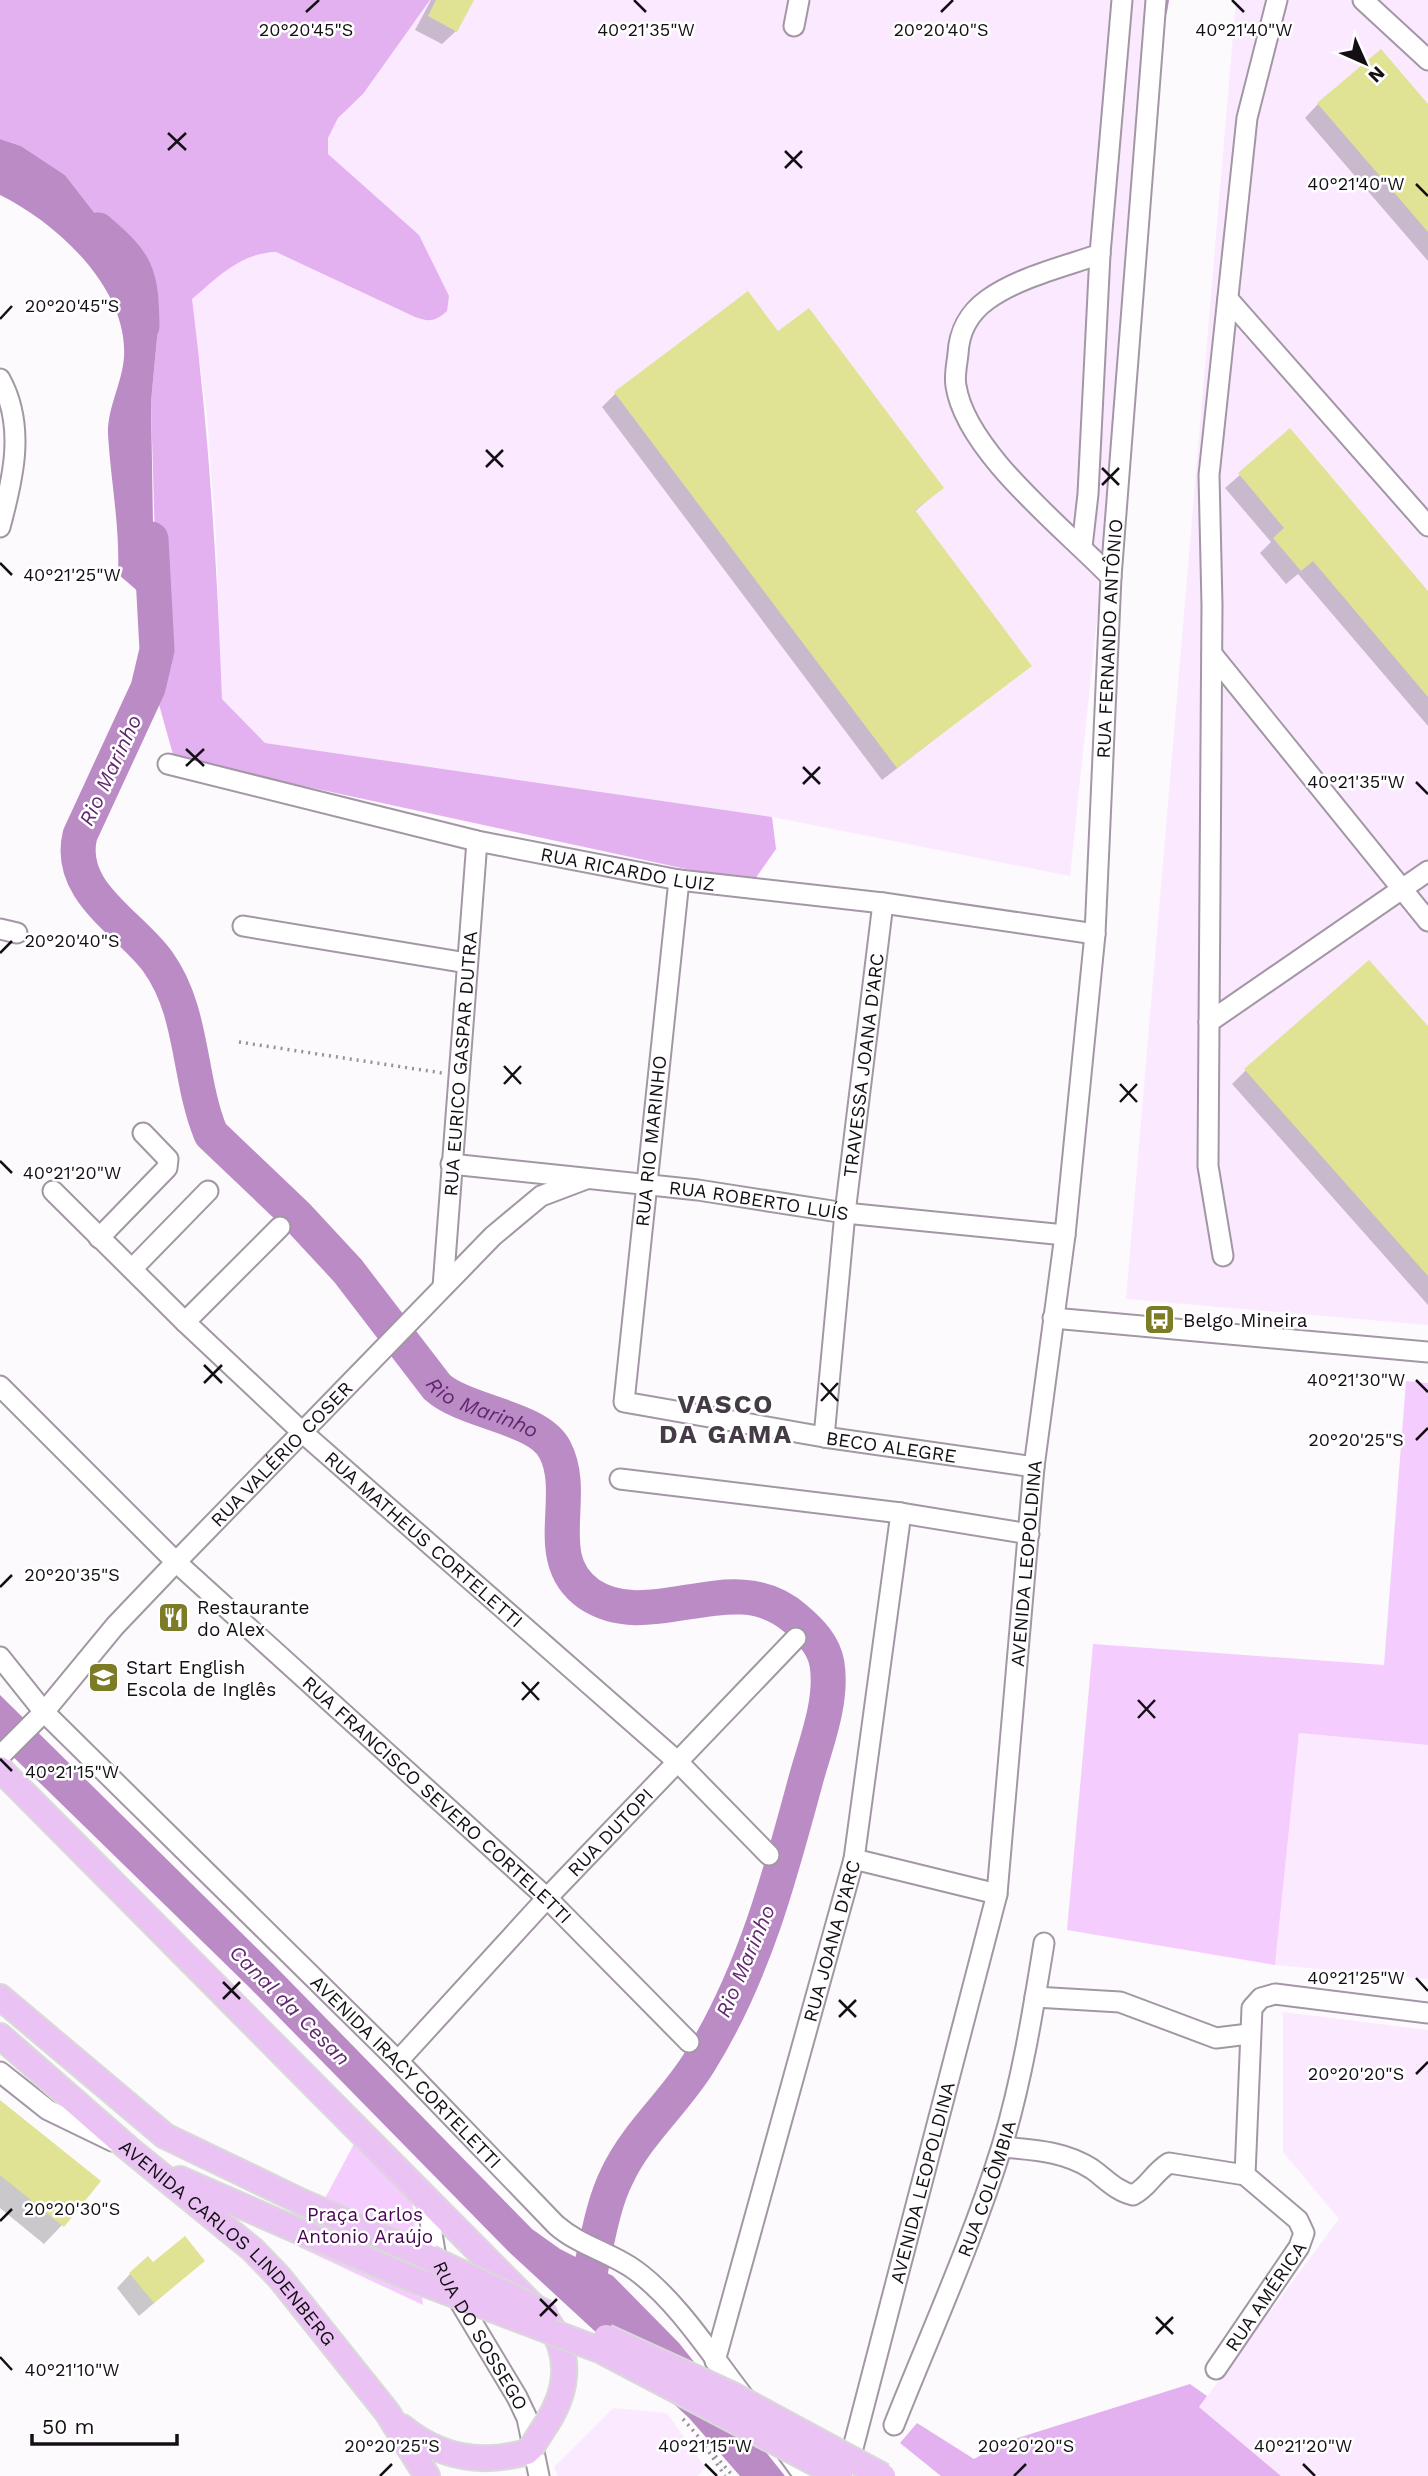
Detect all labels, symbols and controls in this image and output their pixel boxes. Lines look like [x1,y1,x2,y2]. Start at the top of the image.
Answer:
text: 20°20'45"S [259,19,353,40]
text: 40°21'35"W [597,19,695,40]
text: 20°20'40"S [893,19,989,40]
text: 40°21'40"W [1195,19,1293,40]
north arrow [1330,28,1400,98]
text: N [1364,62,1390,88]
text: 40°21'40"W [1307,173,1405,194]
text: 20°20'45"S [25,295,119,316]
street label: RUA FERNANDO ANTÔNIO [1091,518,1127,759]
text: 40°21'25"W [23,564,121,585]
water label: Rio Marinho [73,710,147,830]
text: 40°21'35"W [1307,771,1405,792]
street label: RUA RICARDO LUIZ [539,842,716,895]
text: 20°20'40"S [24,930,120,951]
street label: RUA EURICO GASPAR DUTRA [438,930,482,1197]
street label: TRAVESSA JOANA D'ARC [838,952,888,1178]
street label: RUA RIO MARINHO [631,1054,671,1228]
text: 40°21'20"W [23,1162,121,1183]
street label: RUA ROBERTO LUÍS [668,1176,850,1225]
bus stop icon: Belgo Mineira [1143,1303,1177,1337]
place label: Belgo Mineira [1183,1309,1308,1332]
text: 40°21'30"W [1307,1369,1405,1390]
water label: Rio Marinho [421,1372,543,1443]
street label: RUA VALÉRIO COSER [205,1376,357,1531]
district label: VASCO DA GAMA [659,1389,793,1449]
street label: BECO ALEGRE [825,1426,958,1467]
text: 20°20'25"S [1308,1429,1404,1450]
street label: RUA MATHEUS CORTELETTI [320,1446,528,1632]
street label: AVENIDA LEOPOLDINA [1005,1458,1046,1668]
text: 20°20'35"S [24,1564,120,1585]
place label: Restaurante do Alex [197,1596,310,1641]
restaurant icon: Restaurante do Alex [157,1601,191,1635]
place label: Start English Escola de Inglês [126,1656,276,1701]
school or university icon: Start English Escola de Inglês [86,1661,120,1695]
street label: RUA FRANCISCO SEVERO CORTELETTI [298,1671,577,1928]
text: 40°21'15"W [25,1761,119,1782]
street label: RUA DUTOPI [562,1783,658,1881]
street label: RUA JOANA D'ARC [798,1857,865,2024]
water label: Rio Marinho [710,1901,780,2021]
water label: Canal da Cesan [225,1940,355,2070]
text: 40°21'25"W [1307,1967,1405,1988]
street label: AVENIDA IRACY CORTELETTI [306,1970,507,2173]
text: 20°20'20"S [1308,2063,1404,2084]
street label: AVENIDA LEOPOLDINA [885,2079,959,2286]
street label: RUA COLÔMBIA [952,2117,1020,2260]
street label: AVENIDA CARLOS LINDENBERG [115,2134,341,2350]
text: 20°20'30"S [24,2198,120,2219]
park label: Praça Carlos Antonio Araújo [297,2203,433,2248]
street label: RUA AMÉRICA [1220,2237,1311,2356]
street label: RUA DO SOSSEGO [429,2257,533,2414]
text: 40°21'10"W [25,2359,119,2380]
scale bar [32,2402,177,2446]
text: 50 m [42,2414,94,2439]
text: 20°20'25"S [344,2435,440,2456]
text: 40°21'15"W [658,2435,752,2456]
text: 20°20'20"S [978,2435,1074,2456]
text: 40°21'20"W [1254,2435,1352,2456]

